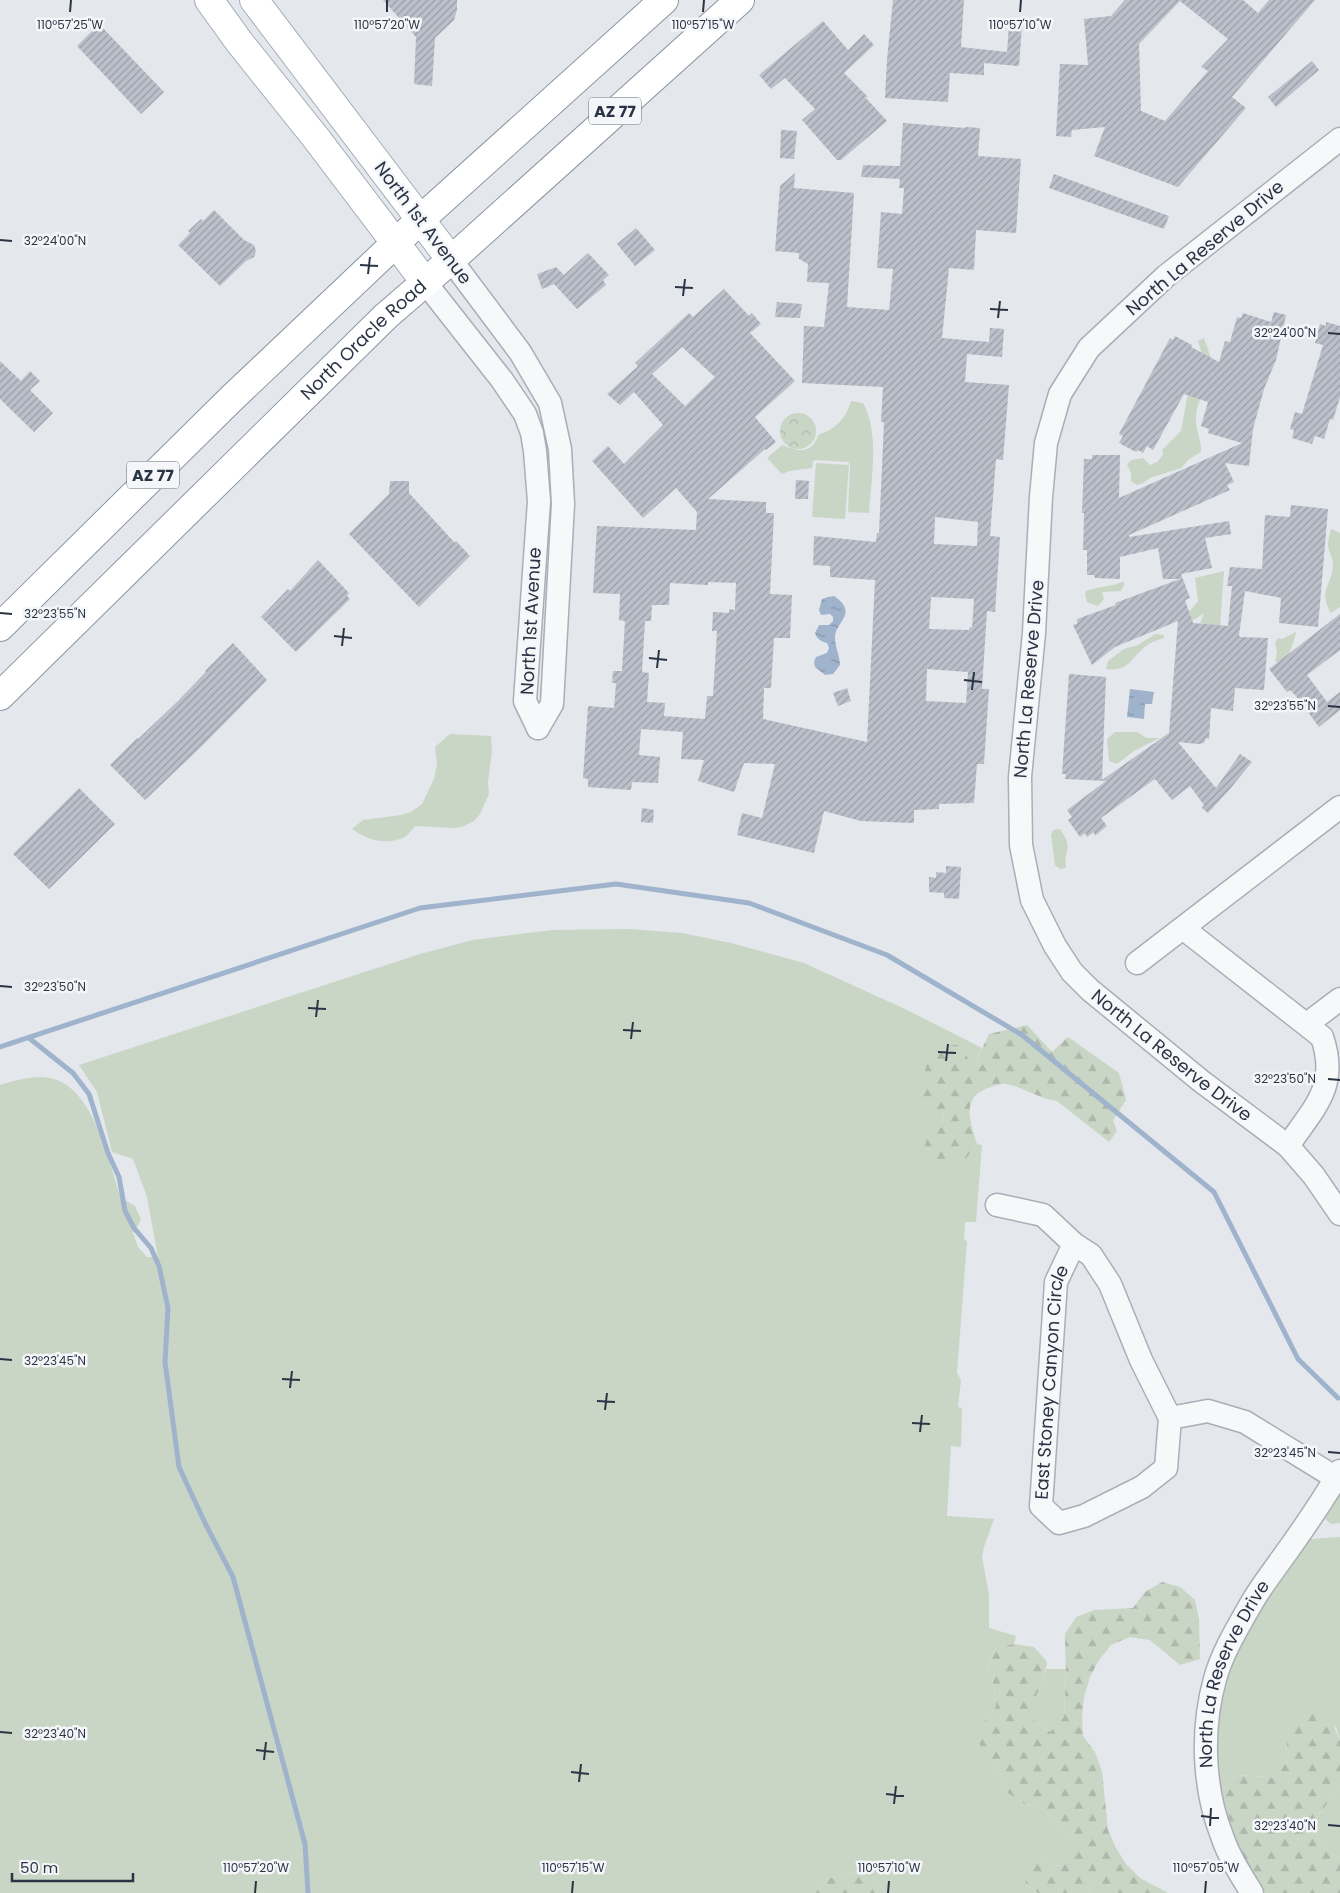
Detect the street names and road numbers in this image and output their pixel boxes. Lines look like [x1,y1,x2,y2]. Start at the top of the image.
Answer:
road number: AZ 77 [589,98,641,124]
street label: North 1st Avenue [369,156,478,289]
street label: North La Reserve Drive [1120,174,1289,321]
street label: North Oracle Road [295,274,432,405]
road number: AZ 77 [127,462,179,488]
street label: North 1st Avenue [514,546,547,695]
street label: North La Reserve Drive [1007,579,1050,779]
street label: North La Reserve Drive [1086,983,1257,1127]
street label: East Stoney Canyon Circle [1028,1260,1074,1500]
street label: North La Reserve Drive [1193,1575,1275,1769]

